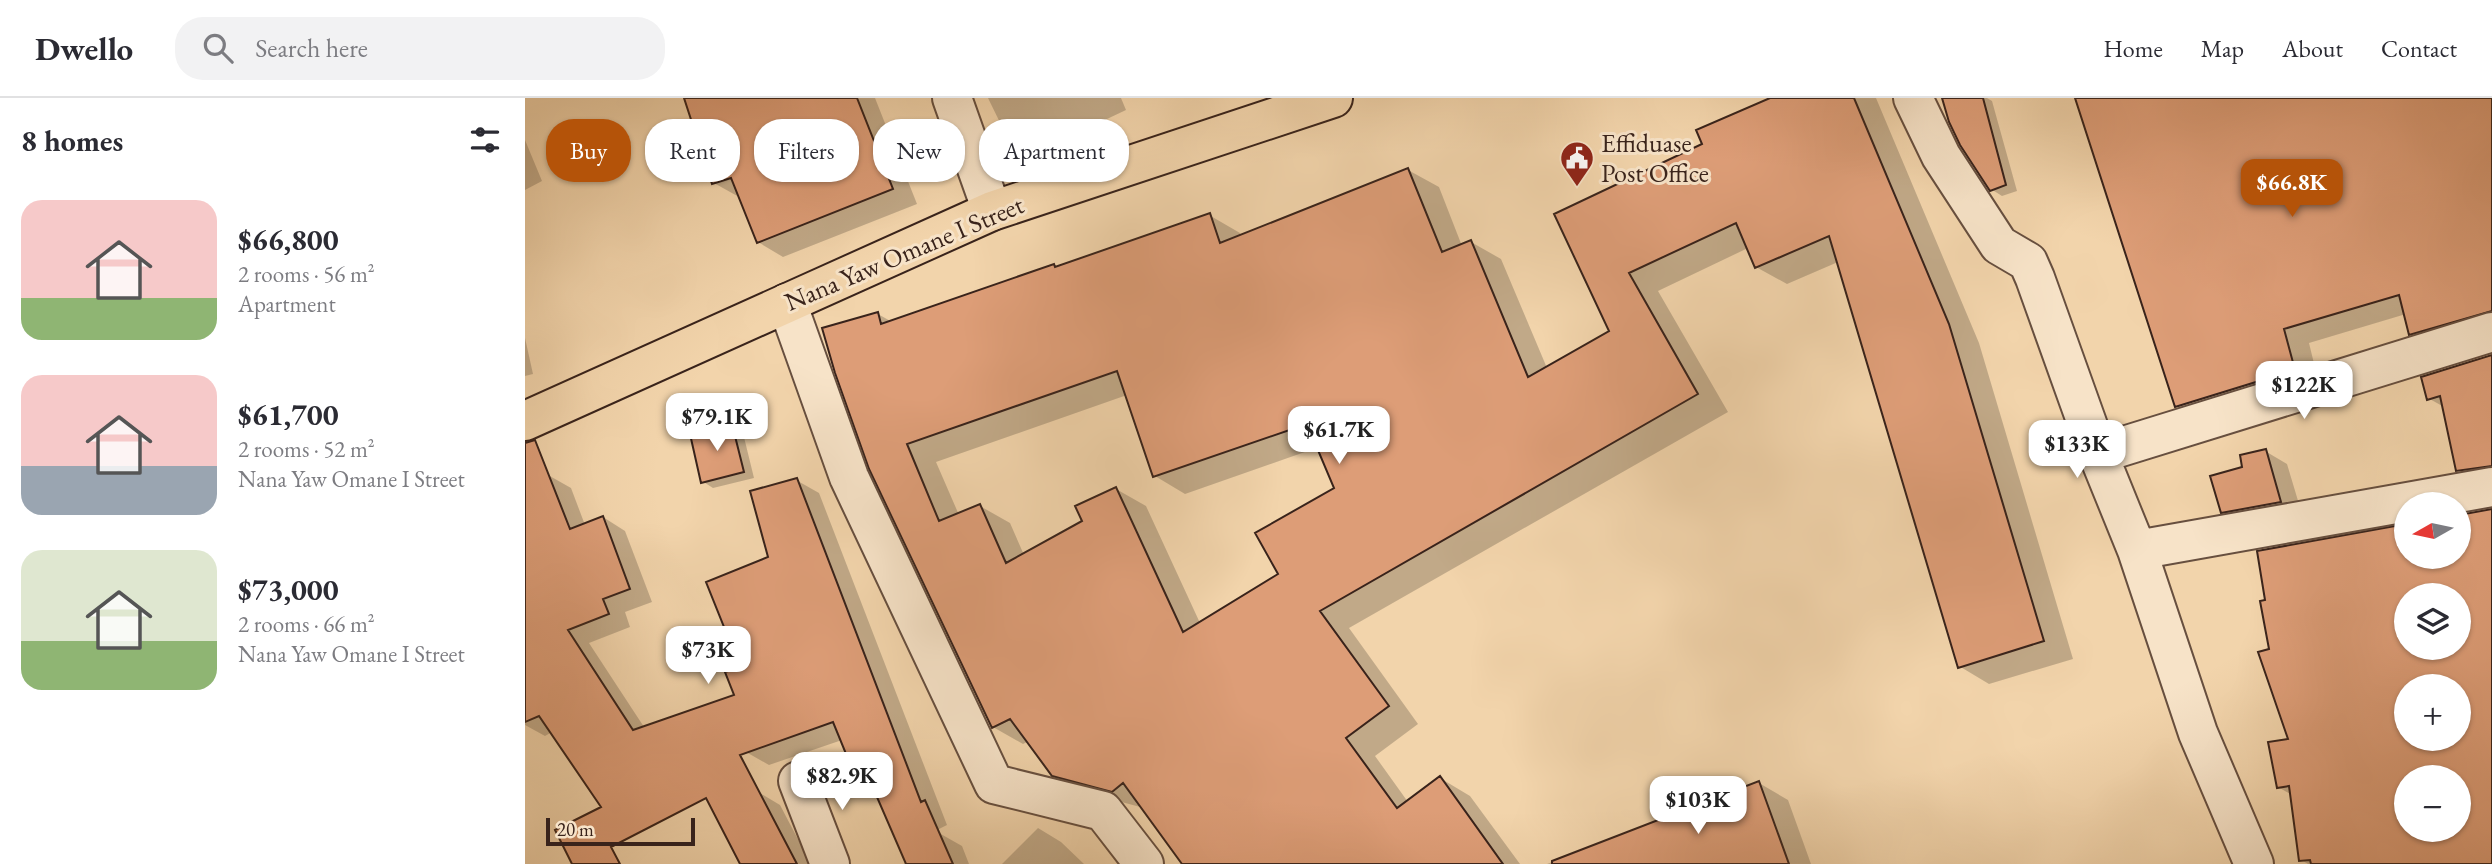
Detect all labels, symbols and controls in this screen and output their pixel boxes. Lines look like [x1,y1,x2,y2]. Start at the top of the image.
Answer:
search box [175,17,665,80]
text: Dwello [35,27,133,70]
icon: search [199,29,237,67]
text: Search here [255,31,368,65]
text: Home [2103,33,2163,64]
text: Map [2201,33,2244,64]
text: About [2282,33,2343,64]
text: Contact [2381,33,2457,64]
chip: Buy [546,119,631,182]
chip: Rent [645,119,740,182]
chip: Filters [754,119,859,182]
chip: New [873,119,965,182]
chip: Apartment [979,119,1129,182]
text: 8 homes [21,121,123,160]
icon: filters [466,121,504,159]
place label: Effiduase Post Office [1601,126,1709,190]
public building icon: Effiduase Post Office [1558,139,1596,188]
pin: $66.8K [2235,159,2349,219]
text: $66.8K [2257,167,2327,197]
street label: Nana Yaw Omane I Street [779,187,1029,319]
text: $66,800 [238,220,339,259]
icon: home [77,228,161,312]
text: 2 rooms · 56 m² [238,259,375,289]
text: Apartment [238,289,336,319]
pin: $122K [2255,362,2353,421]
text: $122K [2272,369,2336,399]
pin: $79.1K [660,394,774,453]
text: $61,700 [238,395,339,434]
text: $79.1K [682,401,752,431]
icon: home [77,403,161,487]
pin: $61.7K [1282,406,1396,466]
text: $61.7K [1304,414,1374,444]
pin: $133K [2028,420,2126,480]
text: $133K [2045,428,2109,458]
text: 2 rooms · 52 m² [238,434,375,464]
text: Nana Yaw Omane I Street [238,464,465,494]
north arrow [2394,492,2471,569]
map controls [2394,492,2471,842]
text: $73,000 [238,570,339,609]
icon: home [77,578,161,662]
button: layers [2394,583,2471,660]
text: 2 rooms · 66 m² [238,609,375,639]
pin: $73K [667,626,749,686]
text: $73K [682,634,734,664]
text: Nana Yaw Omane I Street [238,639,465,669]
button: + [2394,674,2471,751]
pin: $82.9K [785,752,899,812]
text: $82.9K [807,760,877,790]
button: − [2394,765,2471,842]
pin: $103K [1649,776,1747,836]
text: $103K [1666,784,1730,814]
scale bar [546,815,695,847]
text: 20 m [557,817,594,842]

